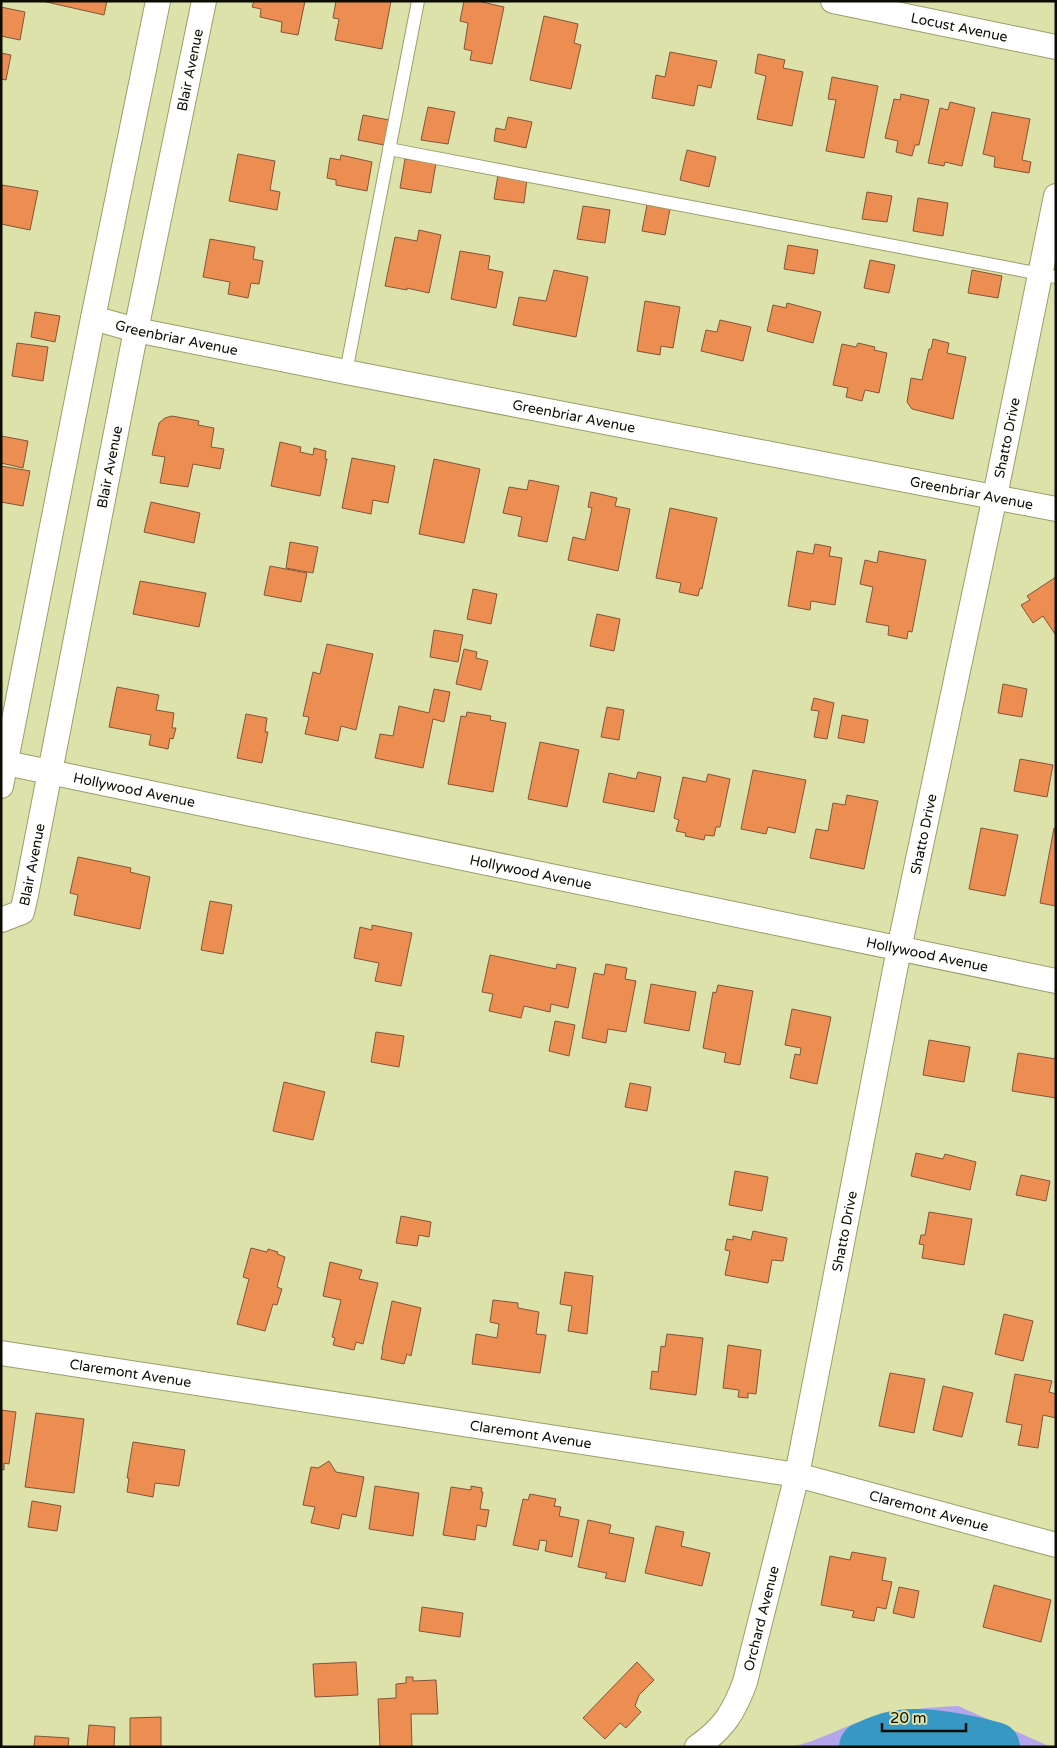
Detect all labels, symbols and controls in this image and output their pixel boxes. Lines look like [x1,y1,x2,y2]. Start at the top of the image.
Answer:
street label: Locust Avenue [909,9,1009,45]
street label: Blair Avenue [173,27,207,113]
street label: Greenbriar Avenue [113,316,240,359]
street label: Greenbriar Avenue [511,396,637,436]
street label: Shatto Drive [990,396,1023,480]
street label: Blair Avenue [93,424,126,510]
street label: Greenbriar Avenue [909,473,1035,513]
street label: Hollywood Avenue [72,769,197,811]
street label: Shatto Drive [907,792,940,876]
street label: Blair Avenue [15,822,48,907]
street label: Hollywood Avenue [468,851,593,893]
street label: Hollywood Avenue [865,933,990,975]
street label: Shatto Drive [828,1189,860,1273]
street label: Claremont Avenue [68,1355,193,1391]
street label: Claremont Avenue [469,1416,593,1452]
street label: Claremont Avenue [867,1486,991,1535]
street label: Orchard Avenue [740,1564,782,1673]
scale bar [882,1700,966,1732]
text: 20 m [890,1709,927,1727]

